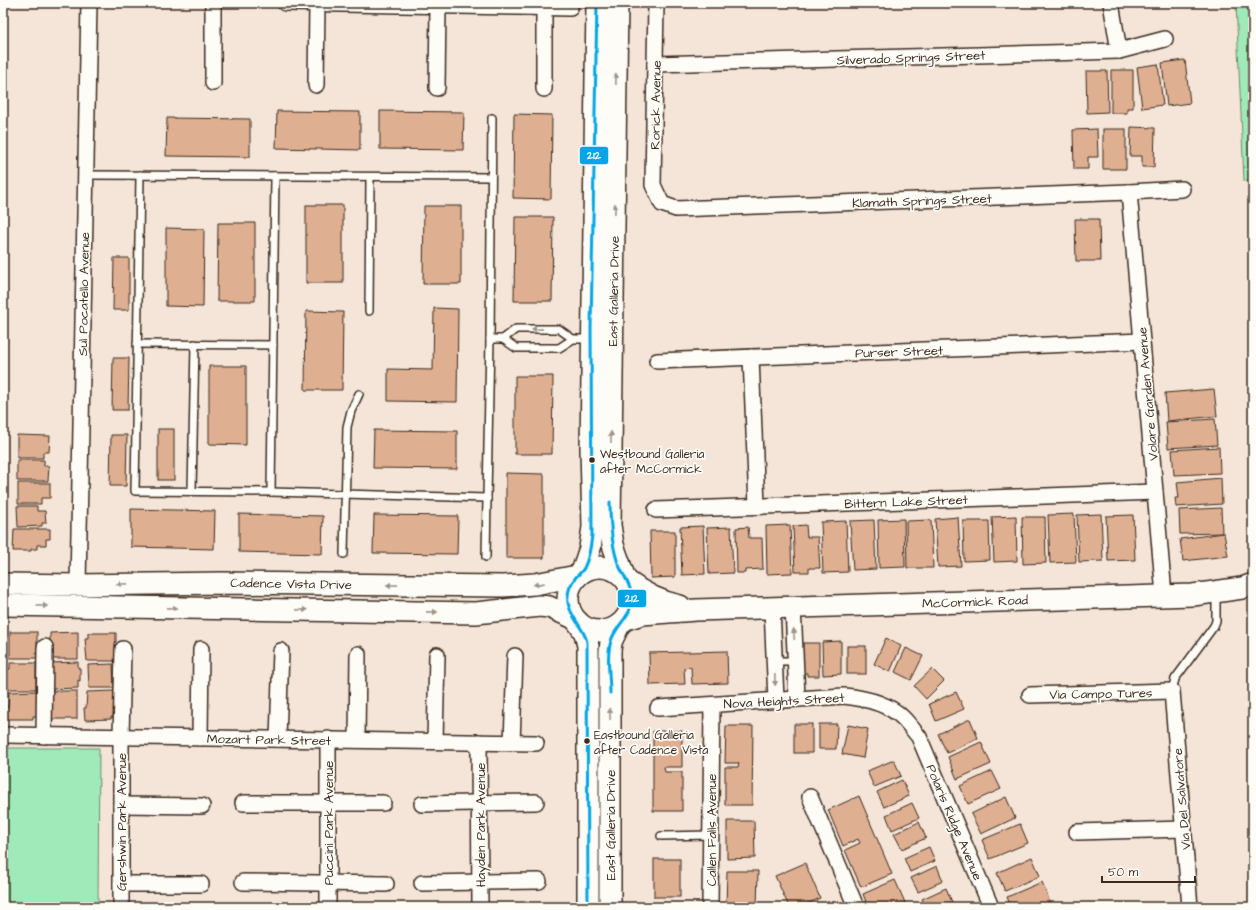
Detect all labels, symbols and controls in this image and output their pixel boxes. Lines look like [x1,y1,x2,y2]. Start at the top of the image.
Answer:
street label: Silverado Springs Street [836,46,987,71]
street label: Rorick Avenue [646,60,666,150]
one-way arrow [613,72,619,85]
line badge: 212 [579,146,609,165]
text: 212 [586,148,602,163]
street label: Klamath Springs Street [852,190,993,213]
one-way arrow [612,202,618,215]
street label: Sul Pocatello Avenue [74,232,94,356]
street label: East Galleria Drive [604,236,624,346]
one-way arrow [530,326,543,332]
street label: Volare Garden Avenue [1133,326,1163,461]
street label: Purser Street [855,341,944,363]
one-way arrow [608,430,614,443]
place label: Westbound Galleria after McCormick [600,446,704,478]
marker: Westbound Galleria after McCormick [587,455,597,465]
street label: Bittern Lake Street [844,491,969,513]
street label: Cadence Vista Drive [230,574,352,594]
one-way arrow [115,581,128,587]
one-way arrow [533,581,545,587]
one-way arrow [385,582,398,588]
line badge: 212 [617,589,647,608]
text: 212 [624,591,640,606]
street label: McCormick Road [922,591,1029,613]
one-way arrow [36,603,49,609]
one-way arrow [166,605,179,611]
one-way arrow [296,607,309,613]
one-way arrow [426,609,439,615]
one-way arrow [791,627,797,640]
one-way arrow [772,674,778,687]
street label: Via Campo Tures [1049,684,1153,704]
street label: Nova Heights Street [723,689,846,714]
one-way arrow [607,707,613,720]
place label: Eastbound Galleria after Cadence Vista [594,727,708,759]
street label: Mozart Park Street [207,730,332,750]
marker: Eastbound Galleria after Cadence Vista [582,736,592,746]
street label: Via Del Salvatore [1169,747,1195,850]
street label: Gershwin Park Avenue [113,753,131,891]
street label: Puccini Park Avenue [320,761,338,885]
street label: Polaris Ridge Avenue [921,762,987,883]
street label: Hayden Park Avenue [472,763,491,887]
street label: East Galleria Drive [602,770,620,880]
street label: Callen Falls Avenue [703,774,721,886]
scale bar [1102,858,1195,884]
text: 50 m [1108,864,1139,881]

